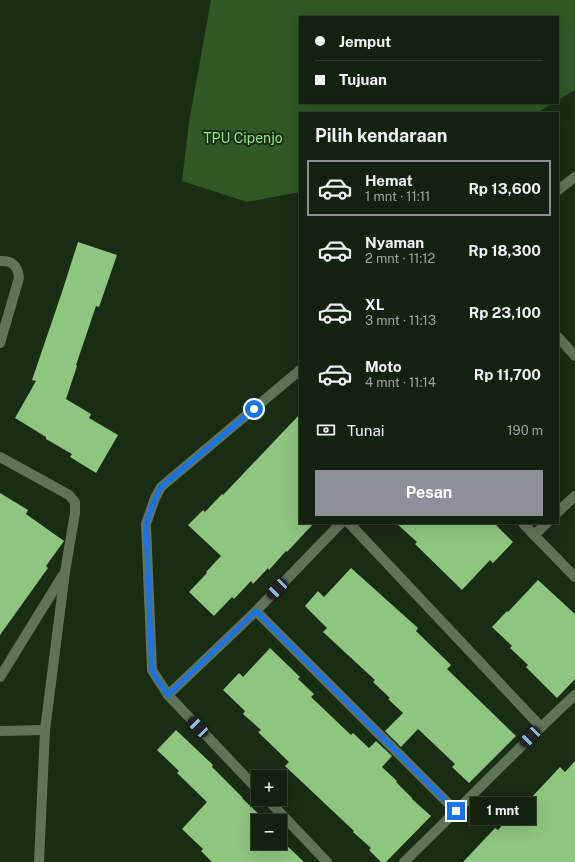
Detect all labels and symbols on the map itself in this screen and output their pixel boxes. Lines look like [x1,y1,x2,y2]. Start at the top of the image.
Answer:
park label: TPU Cipenjo [203,130,283,146]
route start [245,400,263,418]
car [264,576,290,602]
car [185,714,211,740]
car [517,724,543,750]
callout: 1 mnt [470,797,536,825]
route end [447,802,465,820]

